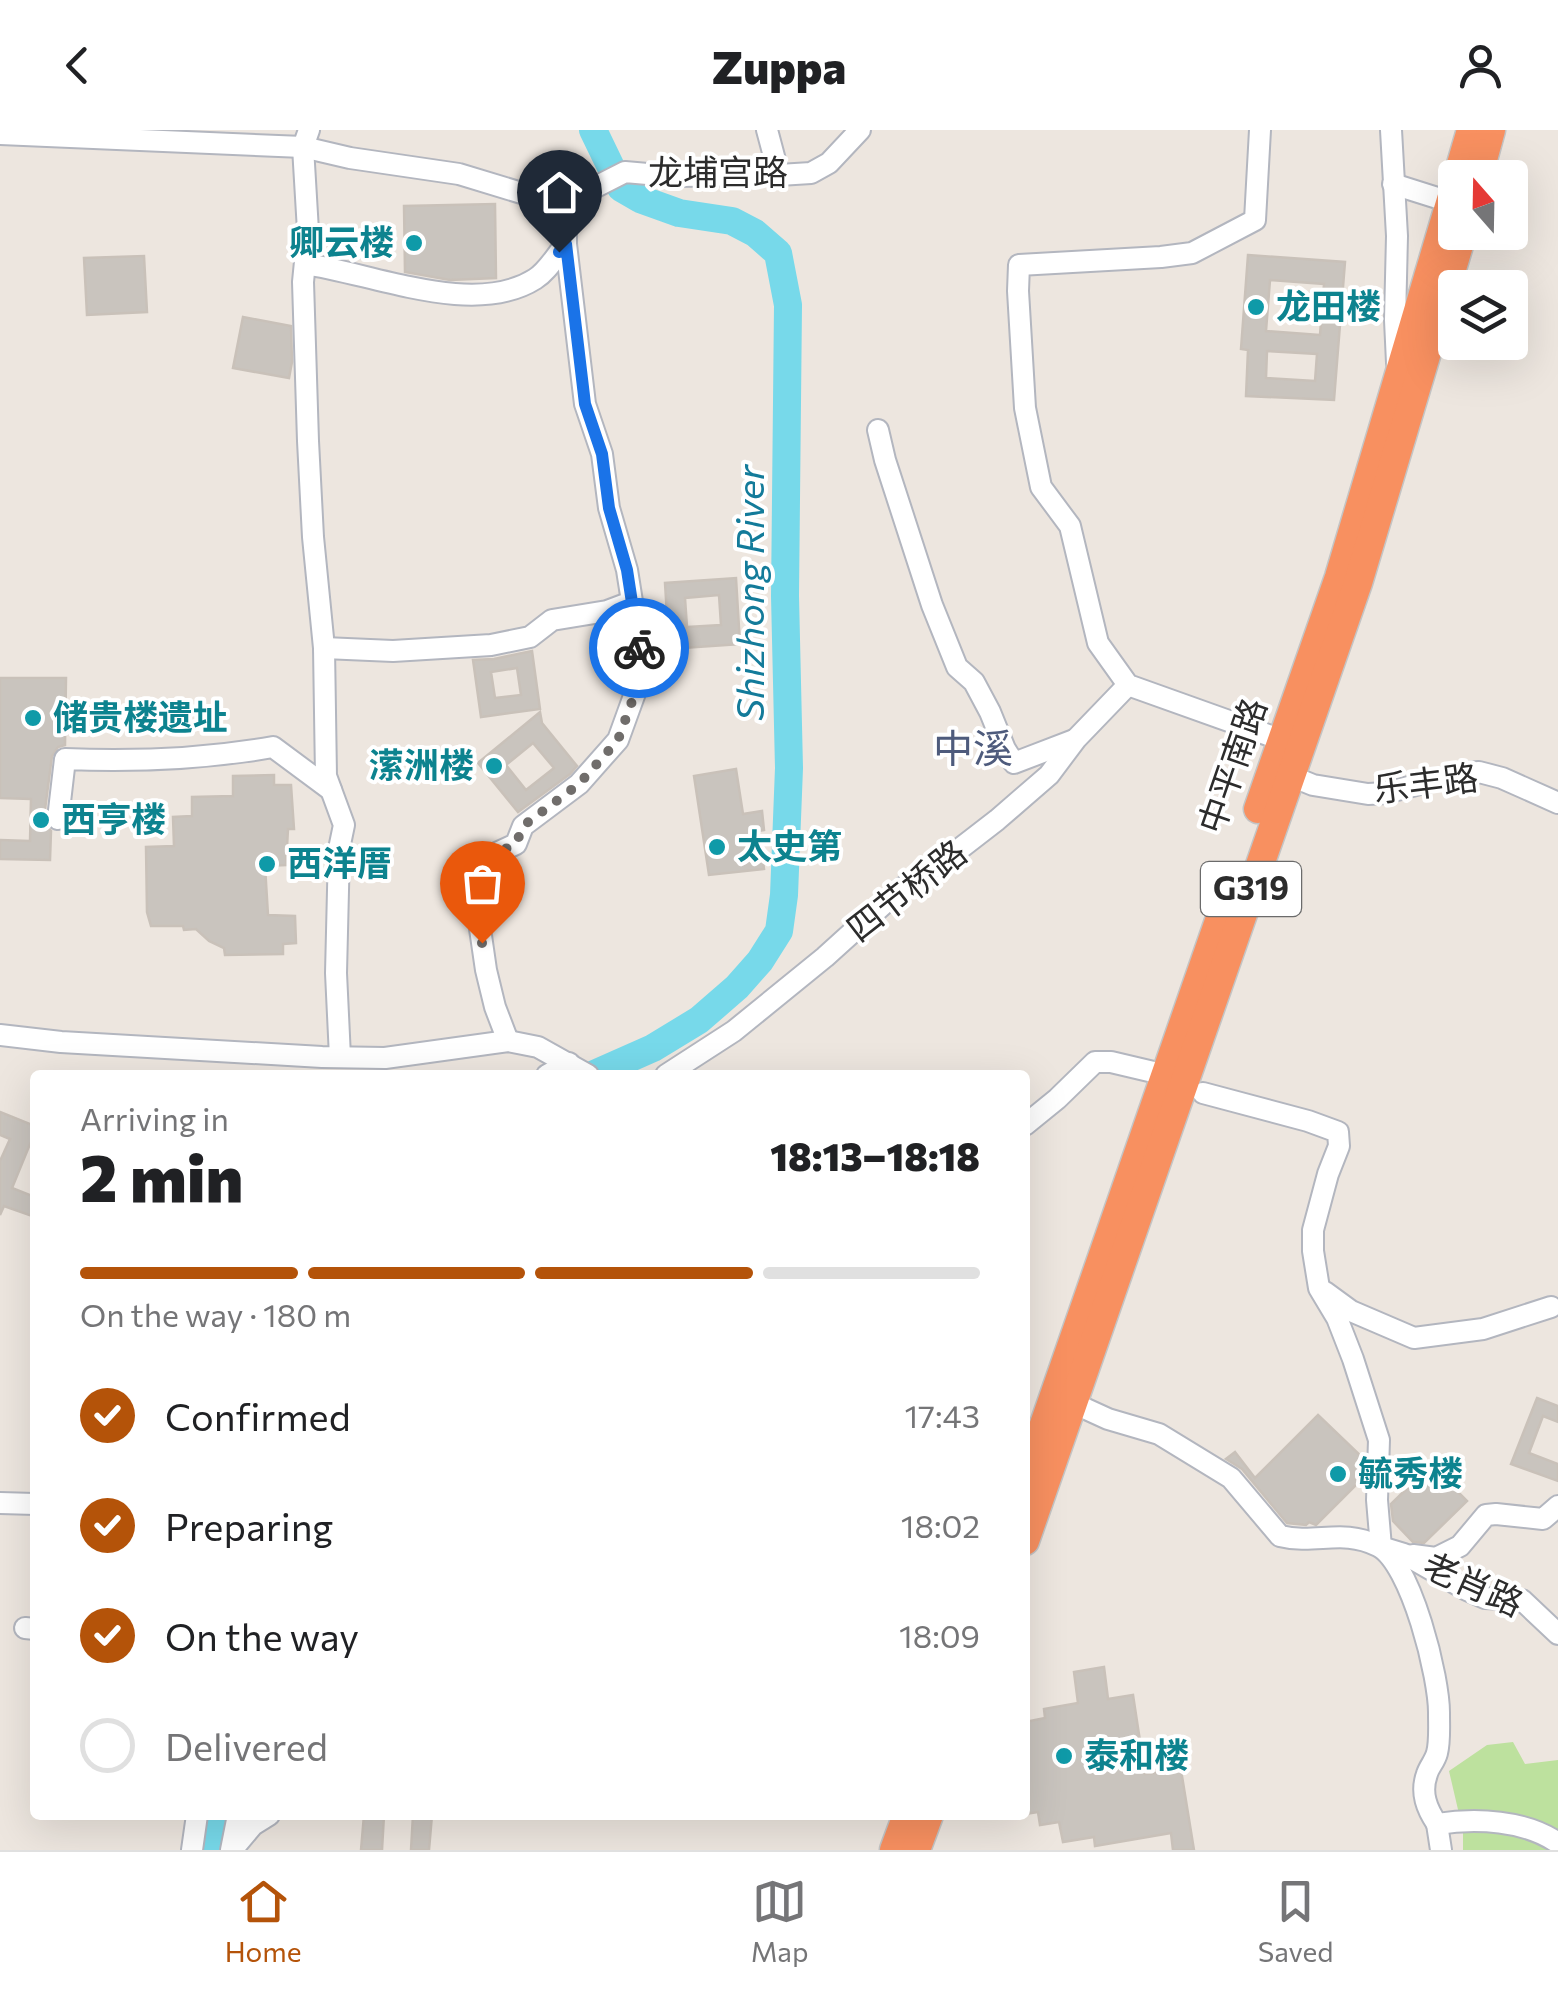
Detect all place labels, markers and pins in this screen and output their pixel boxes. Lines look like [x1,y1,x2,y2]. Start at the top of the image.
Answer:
pin [517,150,602,253]
place label: 卿云楼 [289,219,394,262]
marker: 卿云楼 [403,232,425,254]
place label: 龙田楼 [1276,283,1381,326]
marker: 龙田楼 [1245,296,1267,318]
place label: 储贵楼遗址 [53,694,228,737]
marker: 储贵楼遗址 [22,707,44,729]
place label: 潆洲楼 [369,742,474,785]
marker: 潆洲楼 [483,755,505,777]
place label: 西亨楼 [61,796,166,839]
marker: 西亨楼 [30,809,52,831]
place label: 太史第 [737,823,842,866]
marker: 太史第 [706,836,728,858]
place label: 西洋厝 [287,840,392,883]
pin [440,841,525,944]
marker: 西洋厝 [256,853,278,875]
place label: 毓秀楼 [1358,1450,1463,1493]
marker: 毓秀楼 [1327,1463,1349,1485]
place label: 泰和楼 [1084,1732,1189,1775]
marker: 泰和楼 [1053,1745,1075,1767]

